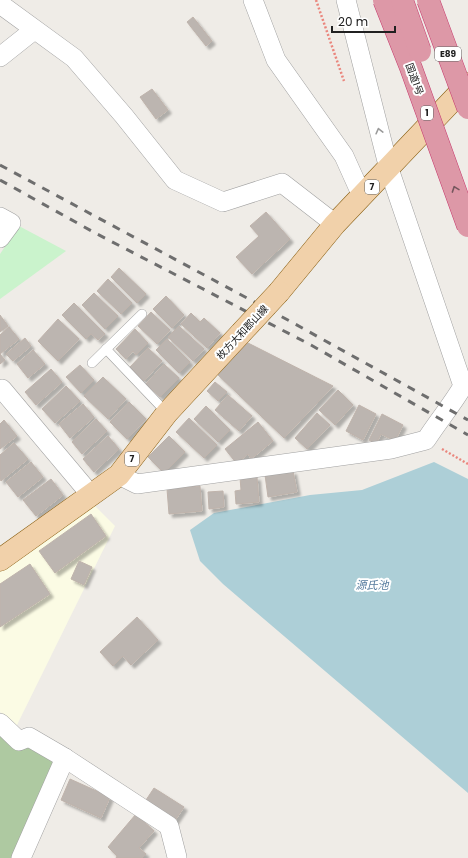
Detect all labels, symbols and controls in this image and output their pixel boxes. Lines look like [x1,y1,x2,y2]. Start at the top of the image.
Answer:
scale bar [332,8,395,34]
text: 20 m [338,13,368,30]
road number: E89 [435,47,461,61]
street label: 国道1号 [402,61,427,97]
road number: 1 [421,106,433,120]
one-way arrow [376,128,384,134]
road number: 7 [365,180,379,194]
one-way arrow [451,186,459,193]
street label: 枚方大和郡山線 [213,302,272,363]
road number: 7 [125,452,139,466]
water label: 源氏池 [356,577,389,593]

